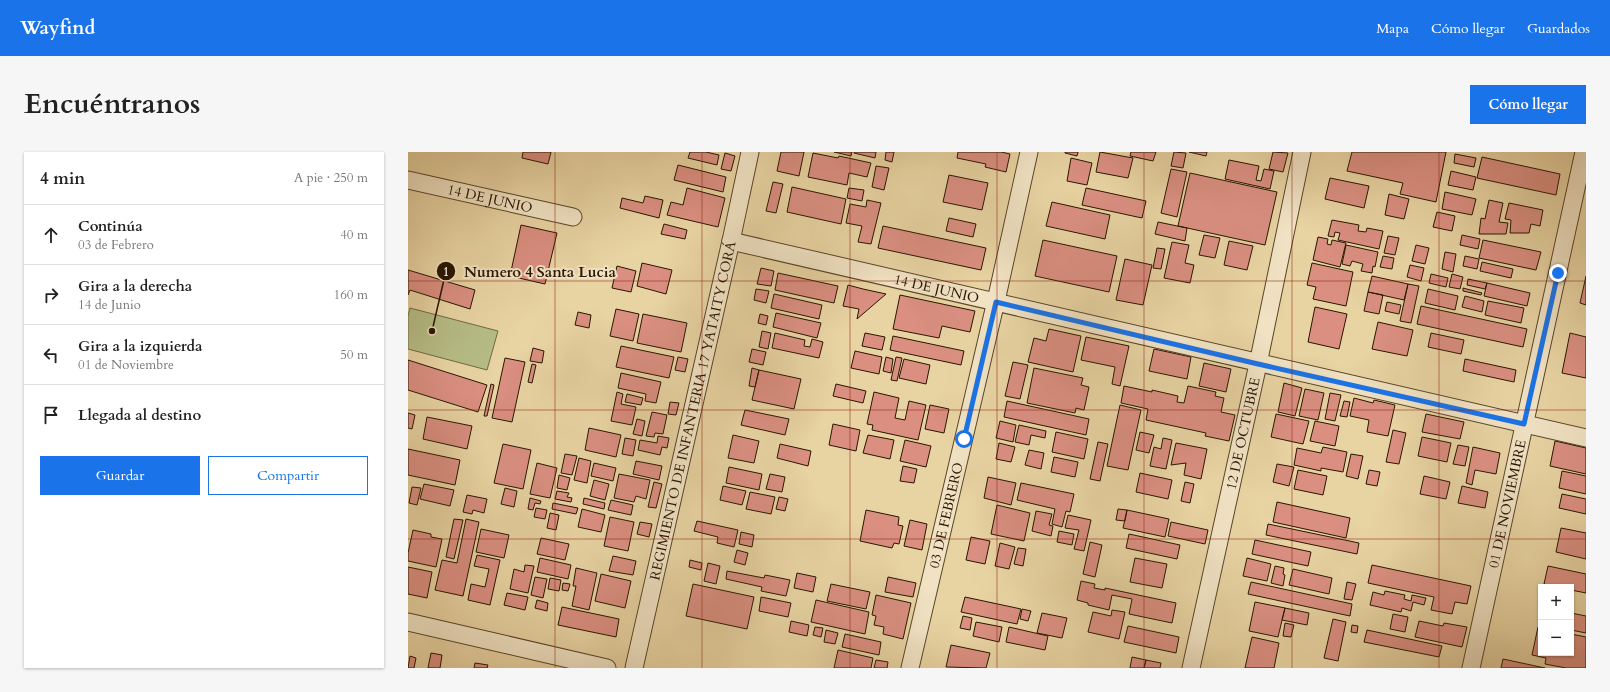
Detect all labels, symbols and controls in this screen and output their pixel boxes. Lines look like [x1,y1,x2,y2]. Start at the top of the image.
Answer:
text: Wayfind [20,15,95,41]
text: Mapa [1376,19,1409,38]
text: Cómo llegar [1431,19,1505,38]
text: Guardados [1527,19,1590,38]
text: Encuéntranos [24,85,200,123]
button: Cómo llegar [1470,85,1586,124]
text: 4 min [40,167,85,190]
text: A pie · 250 m [294,169,368,187]
street label: 14 DE JUNIO [445,180,534,217]
text: Continúa [78,216,143,236]
icon: ahead [40,224,62,246]
text: 40 m [340,226,368,244]
text: 03 de Febrero [78,236,154,254]
street label: REGIMIENTO DE INFANTERIA 17 YATAITY CORÁ [645,239,740,582]
callout: Numero 4 Santa Lucia [436,258,624,285]
text: Numero 4 Santa Lucia [464,262,616,282]
text: 1 [443,264,449,280]
route end [1549,264,1567,282]
street label: 14 DE JUNIO [892,269,981,307]
text: Gira a la derecha [78,276,192,296]
icon: right [40,284,62,306]
text: 160 m [334,286,368,304]
text: 14 de Junio [78,296,141,314]
text: Gira a la izquierda [78,336,202,356]
icon: left [40,344,62,366]
text: 50 m [340,346,368,364]
text: 01 de Noviembre [78,356,174,374]
street label: 12 DE OCTUBRE [1221,375,1264,491]
icon: arrive [40,404,62,426]
text: Llegada al destino [78,405,201,425]
route start [955,430,973,448]
street label: 01 DE NOVIEMBRE [1484,438,1530,570]
button: Guardar [40,456,200,495]
button: Compartir [208,456,368,495]
street label: 03 DE FEBRERO [924,460,967,570]
map controls [1538,584,1574,656]
button: + [1538,584,1574,620]
button: − [1538,620,1574,656]

